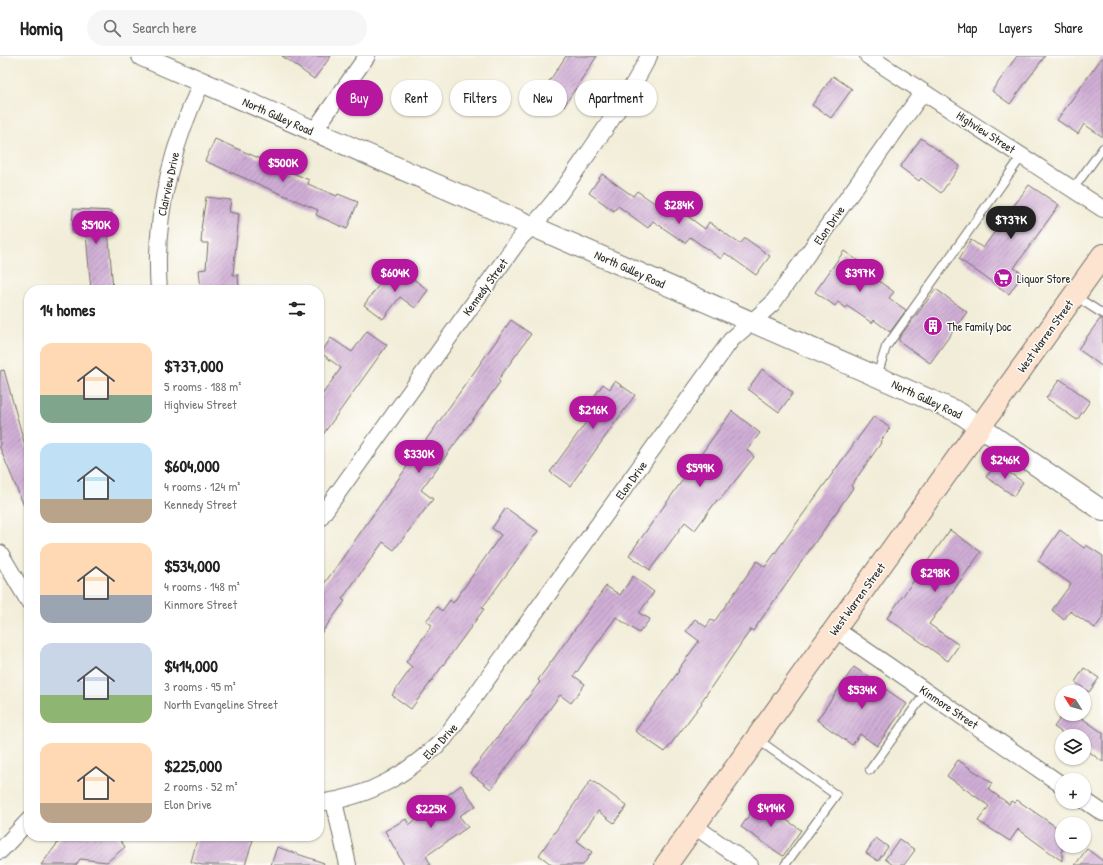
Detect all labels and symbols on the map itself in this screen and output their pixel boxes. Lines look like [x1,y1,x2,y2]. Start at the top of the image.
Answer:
street label: North Gulley Road [240,93,316,139]
street label: Highview Street [953,107,1020,158]
pin: $500K [255,149,311,183]
street label: Clairview Drive [153,150,183,218]
pin: $284K [651,191,707,225]
street label: Elon Drive [809,202,849,248]
pin: $737K [983,206,1039,240]
pin: $510K [68,211,124,245]
street label: North Gulley Road [592,246,668,292]
street label: Kennedy Street [458,254,512,319]
pin: $604K [367,259,423,293]
pin: $397K [832,259,888,293]
supermarket icon: Liquor Store [992,267,1014,289]
place label: Liquor Store [1017,270,1071,287]
street label: West Warren Street [1013,296,1078,376]
building icon: The Family Doc [922,315,944,337]
place label: The Family Doc [947,318,1012,335]
street label: North Gulley Road [889,375,965,423]
pin: $216K [565,396,621,430]
pin: $330K [391,440,447,474]
pin: $246K [977,446,1033,480]
pin: $599K [672,454,728,488]
street label: Elon Drive [611,457,651,503]
street label: West Warren Street [825,559,890,639]
pin: $298K [907,559,963,593]
pin: $534K [834,676,890,710]
street label: Kinmore Street [916,681,982,733]
north arrow [1055,685,1091,721]
street label: Elon Drive [419,719,461,763]
pin: $414K [743,794,799,828]
pin: $225K [403,795,459,829]

